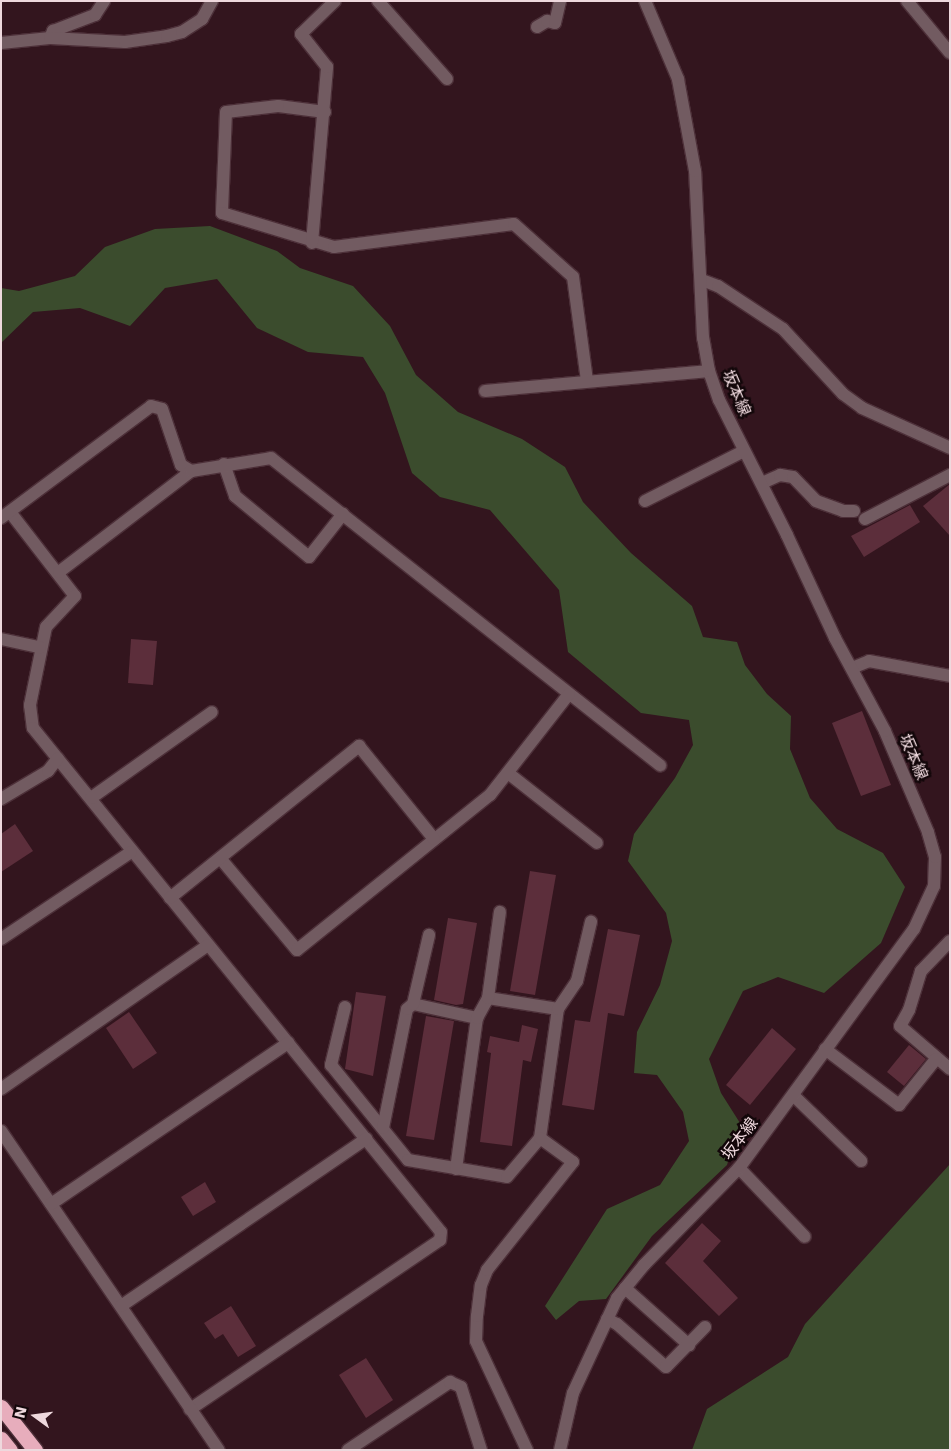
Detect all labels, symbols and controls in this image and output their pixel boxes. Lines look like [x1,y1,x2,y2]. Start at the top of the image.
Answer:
street label: 坂本線 [718,367,754,419]
street label: 坂本線 [895,731,931,783]
street label: 坂本線 [718,1114,762,1164]
north arrow [10,1391,60,1441]
text: N [11,1405,30,1420]

